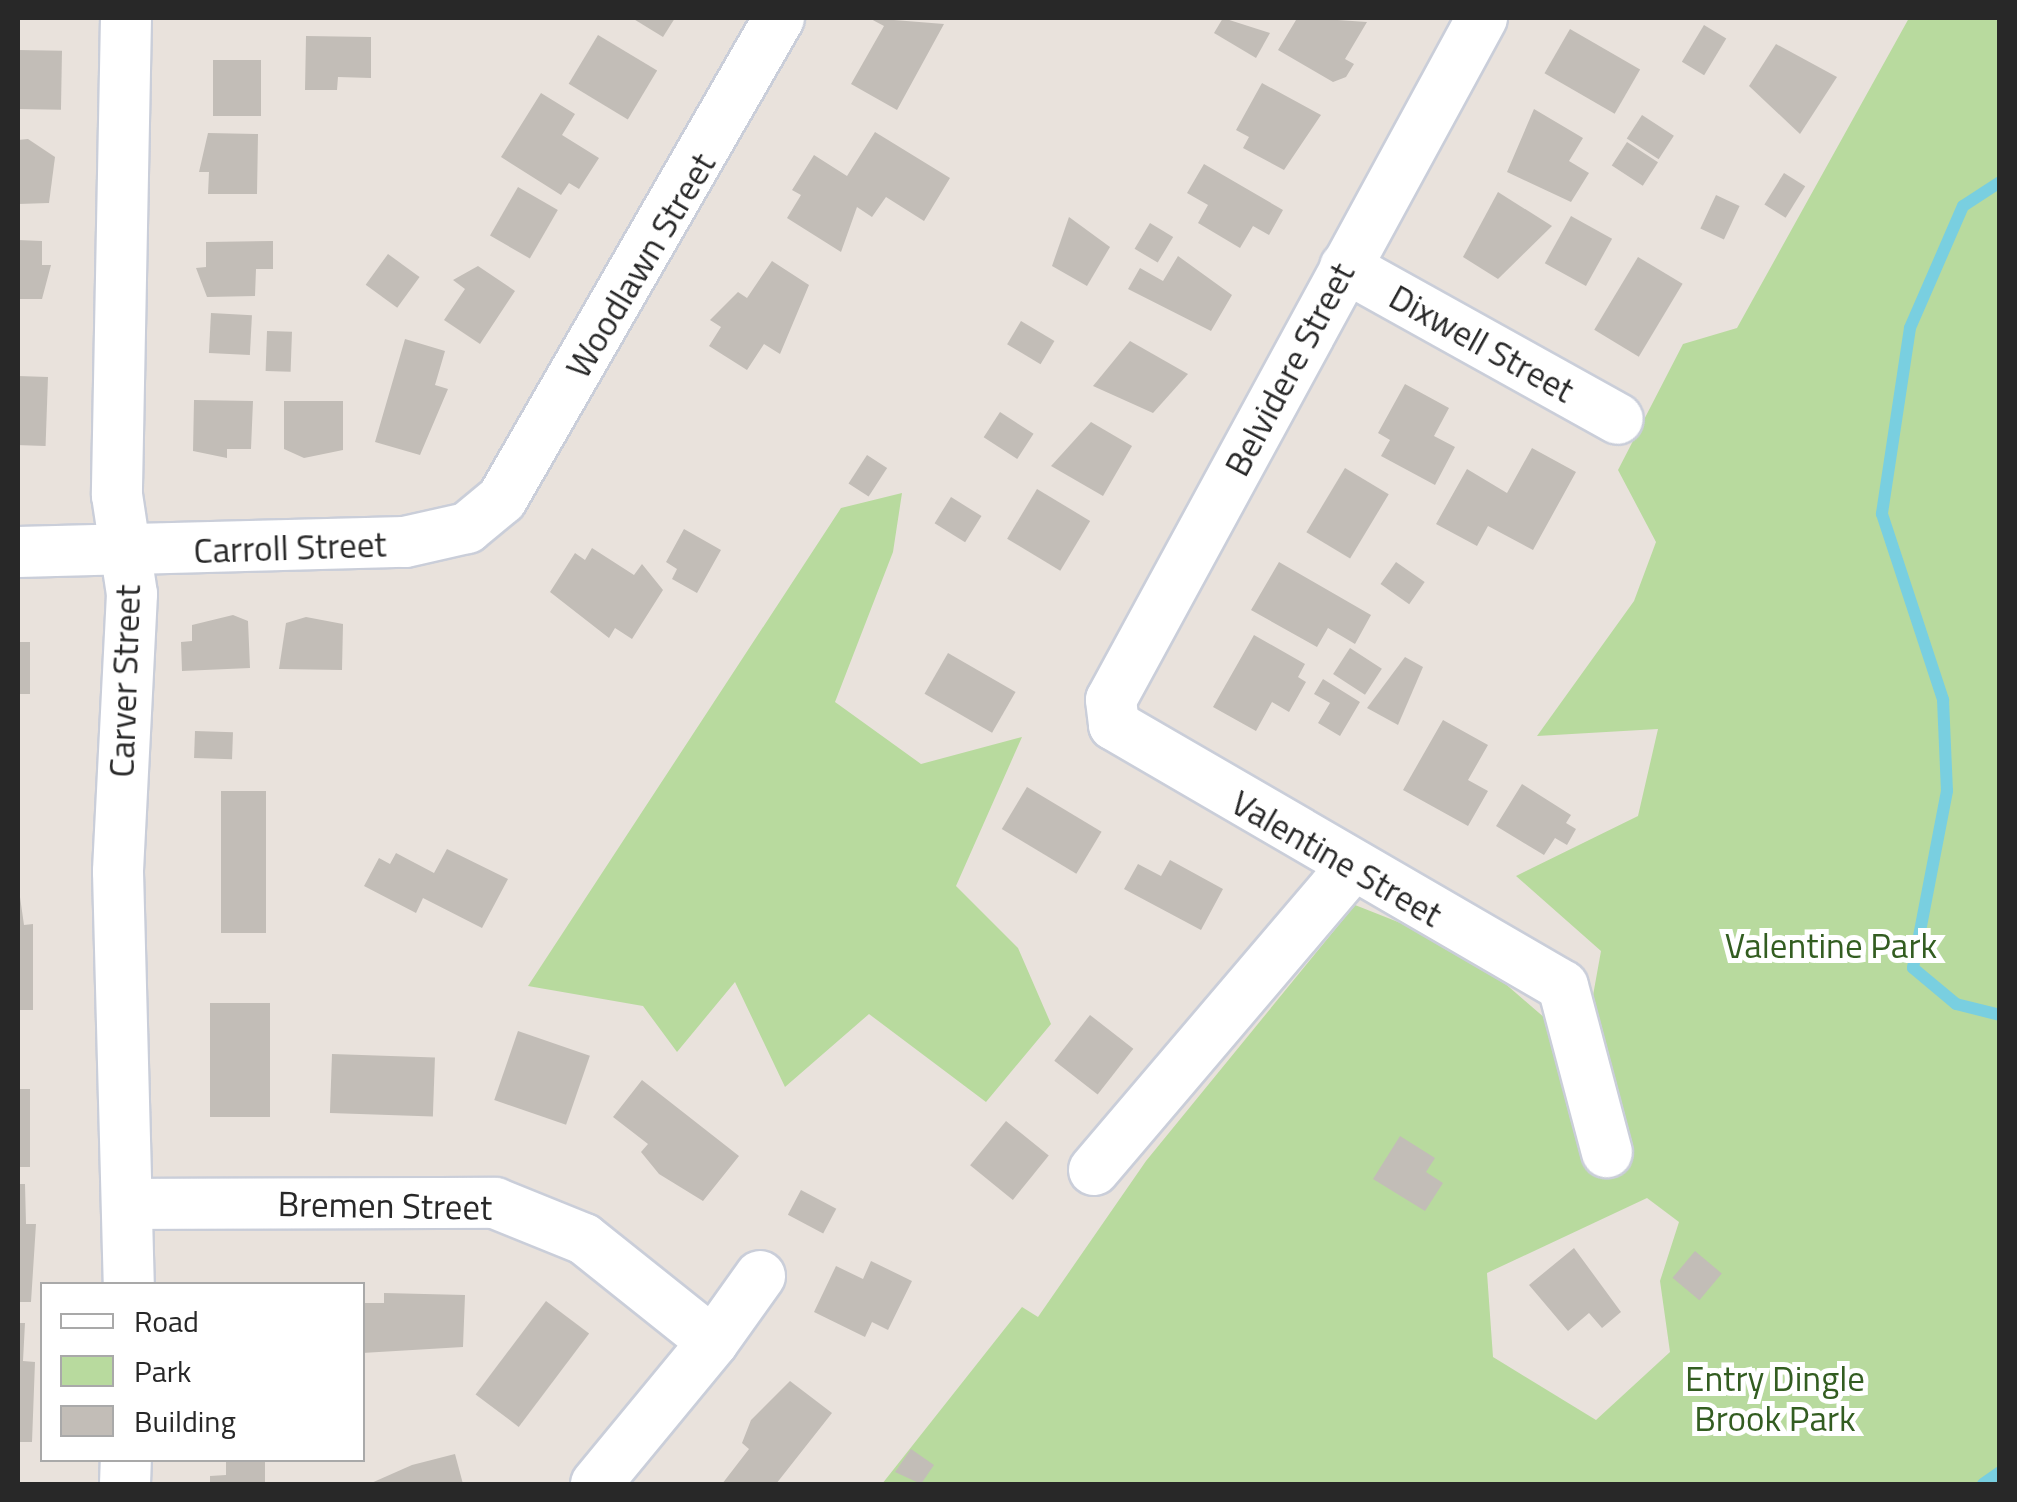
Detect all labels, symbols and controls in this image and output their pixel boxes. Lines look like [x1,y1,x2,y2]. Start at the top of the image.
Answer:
street label: Woodlawn Street [556,145,724,385]
street label: Belvidere Street [1215,255,1363,483]
street label: Dixwell Street [1382,275,1582,411]
street label: Carroll Street [193,523,387,571]
street label: Carver Street [100,584,148,778]
street label: Valentine Street [1224,781,1450,935]
park label: Valentine Park [1725,924,1937,966]
street label: Bremen Street [277,1182,493,1228]
legend [40,1282,365,1462]
text: Road [134,1298,199,1344]
text: Park [134,1348,191,1394]
park label: Entry Dingle Brook Park [1685,1357,1865,1439]
text: Building [134,1398,236,1444]

